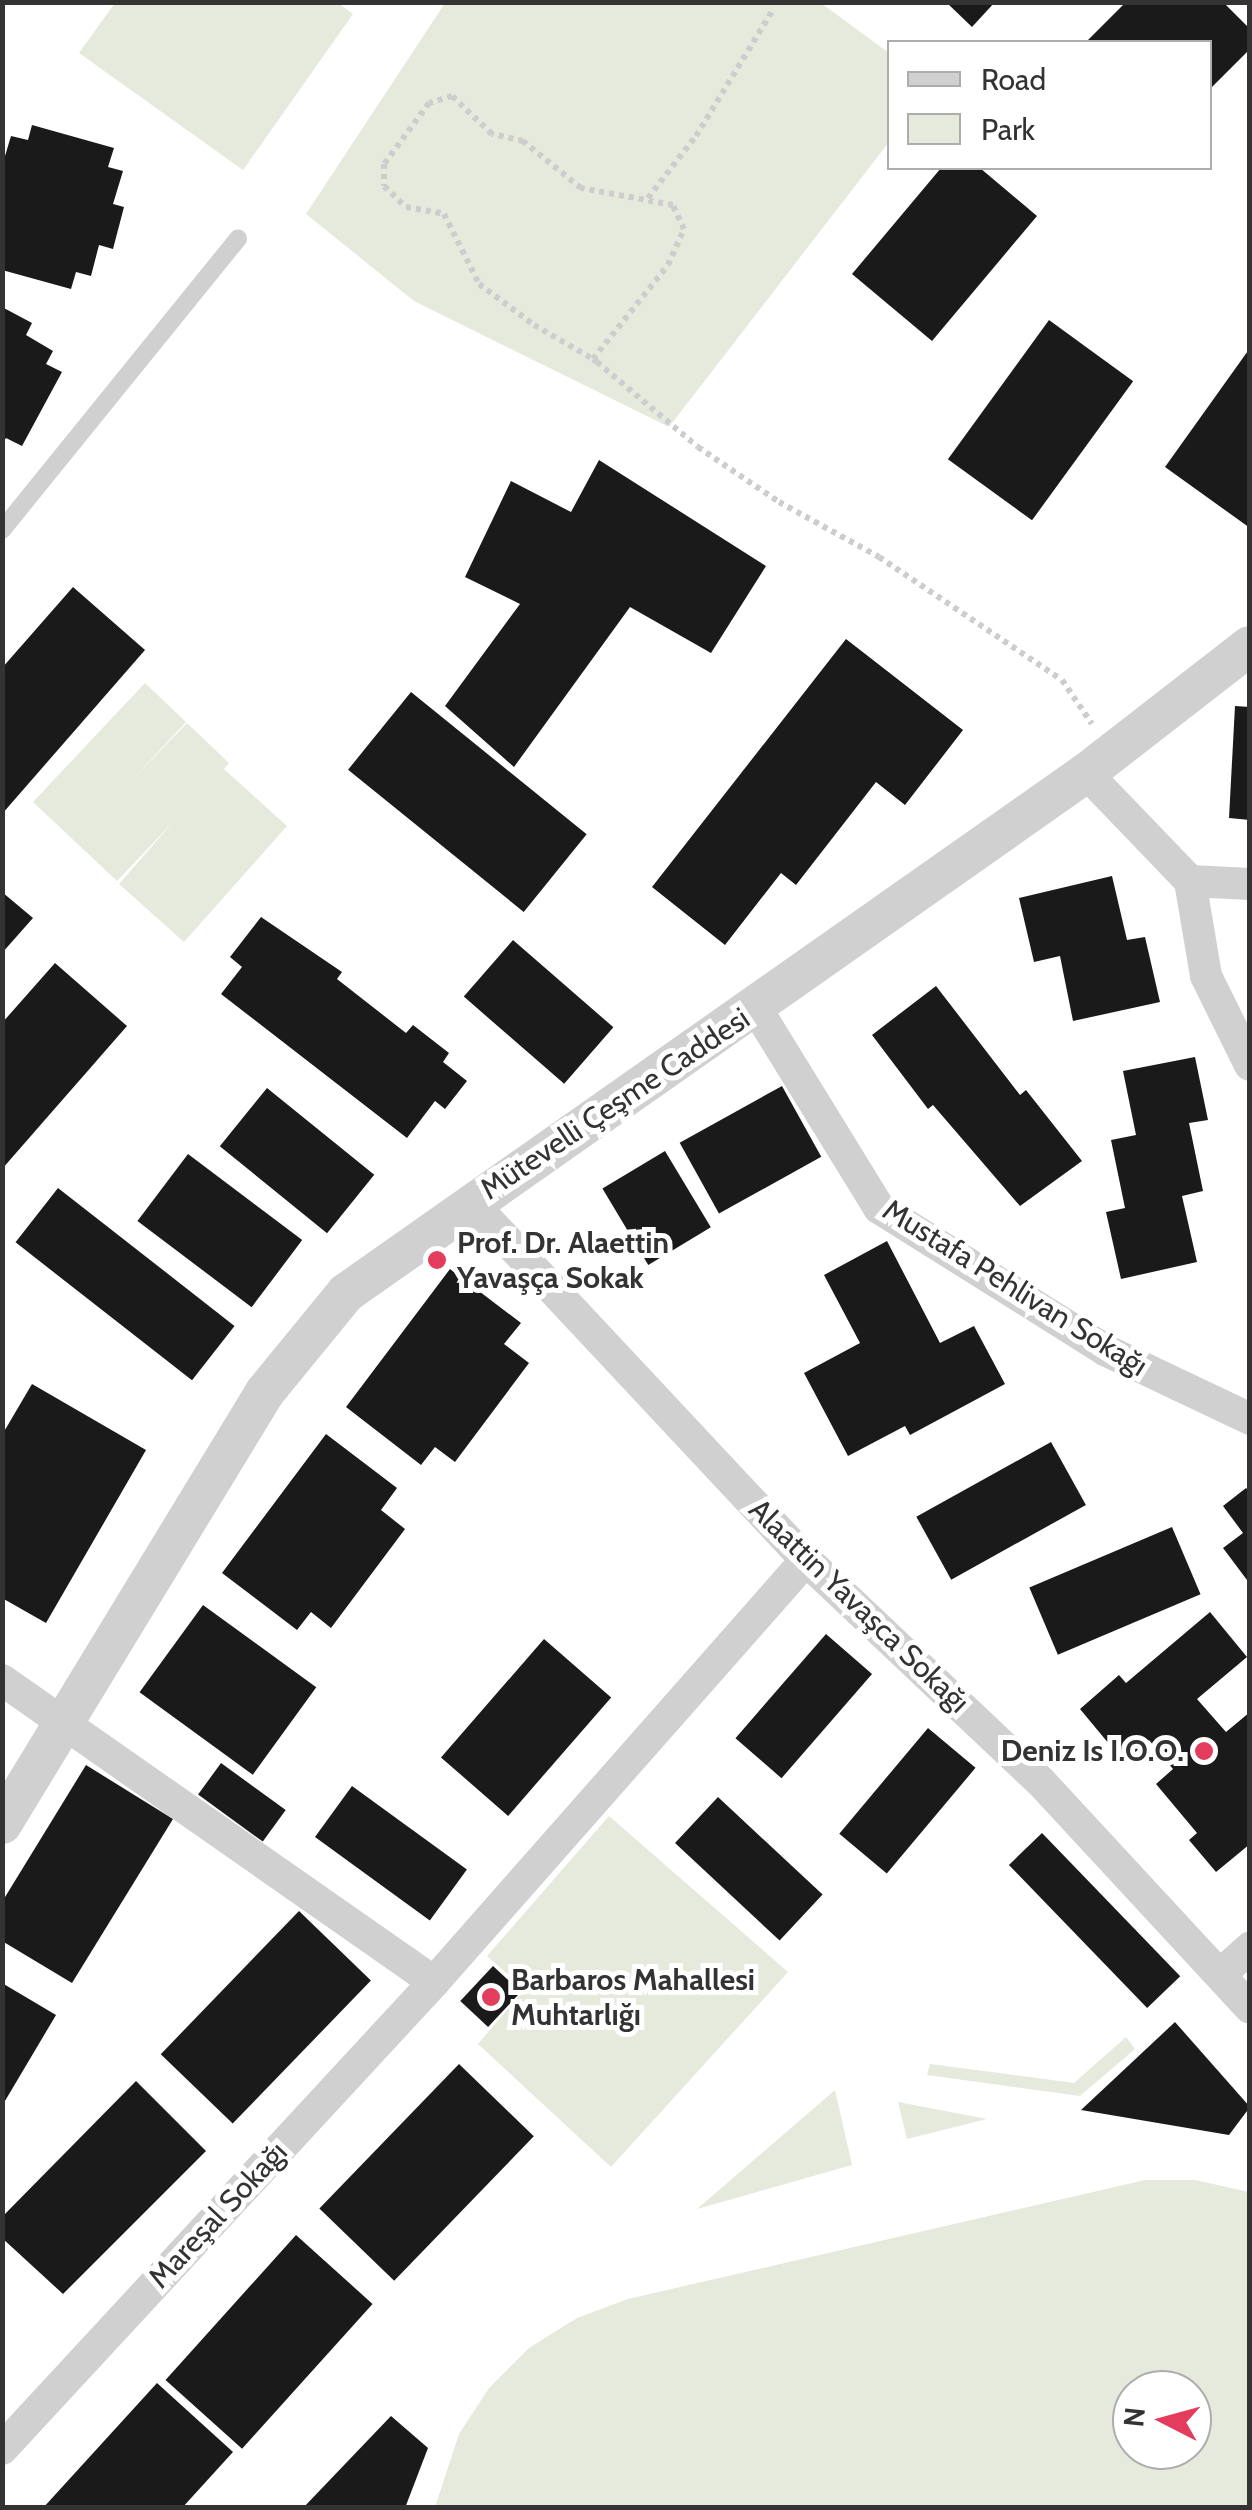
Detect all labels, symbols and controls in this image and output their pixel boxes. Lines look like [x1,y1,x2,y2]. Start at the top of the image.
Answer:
legend [887,40,1212,170]
text: Road [981,61,1046,98]
text: Park [981,111,1035,148]
street label: Mütevelli Çeşme Caddesi [474,1001,756,1207]
street label: Mustafa Pehlivan Sokağı [876,1192,1154,1384]
place label: Prof. Dr. Alaettin Yavaşça Sokak [457,1225,669,1296]
marker: Prof. Dr. Alaettin Yavaşça Sokak [426,1249,448,1271]
street label: Alaattin Yavaşca Sokağı [741,1492,977,1720]
place label: Deniz Is I.O.O. [1001,1733,1184,1769]
marker: Deniz Is I.O.O. [1193,1740,1215,1762]
place label: Barbaros Mahallesi Muhtarlığı [511,1962,755,2032]
marker: Barbaros Mahallesi Muhtarlığı [480,1986,502,2008]
street label: Mareşal Sokağı [141,2134,295,2296]
north arrow [1112,2370,1212,2470]
text: N [1116,2405,1152,2429]

